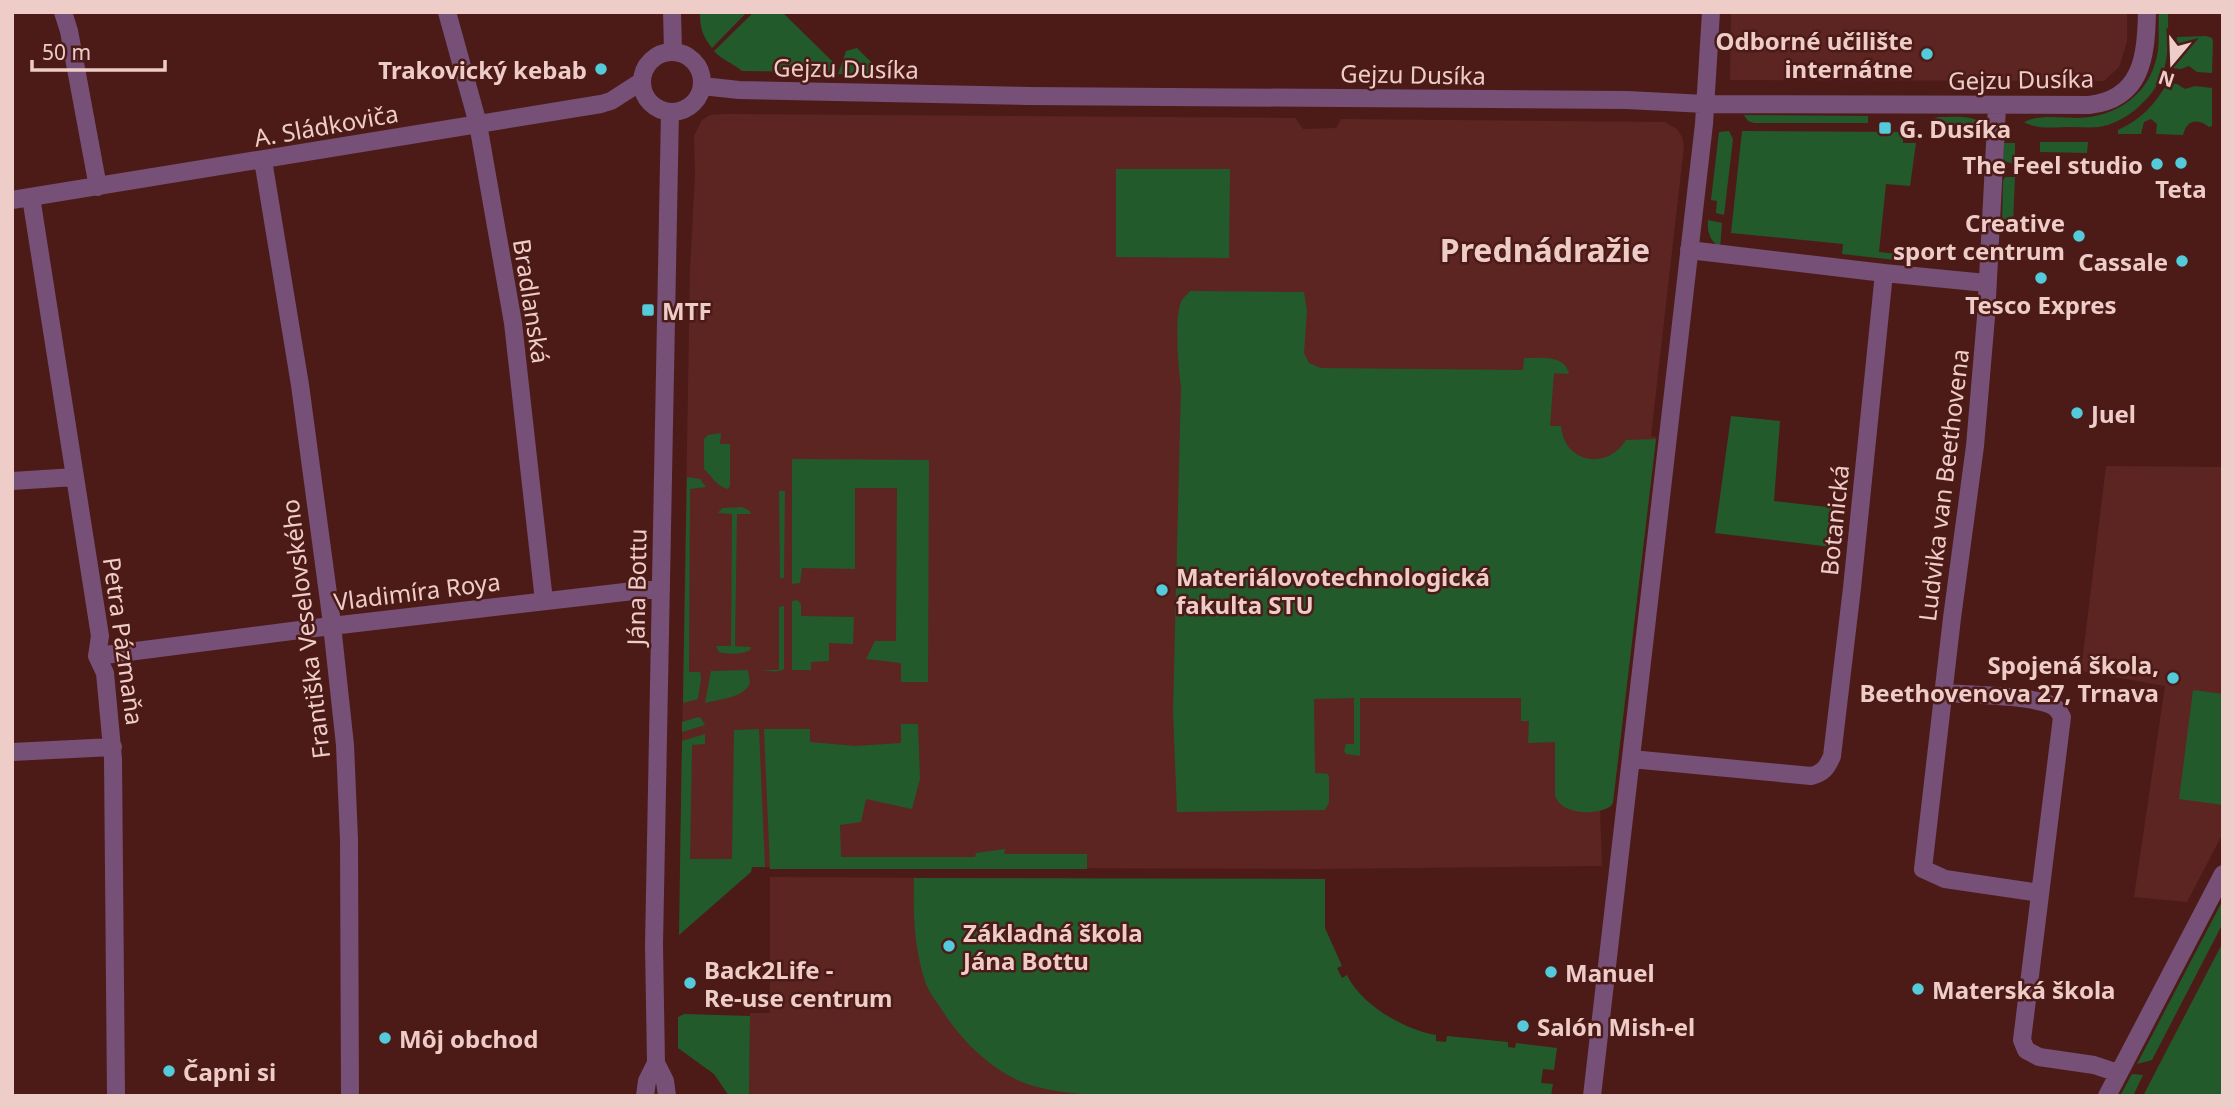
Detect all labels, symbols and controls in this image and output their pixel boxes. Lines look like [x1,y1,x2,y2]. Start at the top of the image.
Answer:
place label: Odborné učilište internátne [1716,24,1913,85]
scale bar [32,28,164,72]
north arrow [2137,28,2207,98]
text: 50 m [42,38,91,66]
marker: Odborné učilište internátne [1919,46,1935,62]
street label: Gejzu Dusíka [773,50,919,86]
place label: Trakovický kebab [378,53,587,86]
street label: Gejzu Dusíka [1340,56,1486,92]
marker: Trakovický kebab [593,61,609,77]
street label: Gejzu Dusíka [1948,61,2094,97]
text: N [2155,64,2178,94]
street label: A. Sládkoviča [251,96,401,154]
place label: G. Dusíka [1899,112,2011,145]
marker: G. Dusíka [1877,120,1893,136]
place label: The Feel studio [1962,148,2143,181]
marker: Teta [2173,155,2189,171]
marker: The Feel studio [2149,156,2165,172]
place label: Teta [2155,172,2207,205]
place label: Creative sport centrum [1893,206,2065,267]
district label: Prednádražie [1440,228,1650,271]
marker: Creative sport centrum [2071,228,2087,244]
street label: Bradlanská [506,236,558,366]
place label: Cassale [2078,245,2168,278]
marker: Cassale [2174,253,2190,269]
marker: Tesco Expres [2033,270,2049,286]
place label: Tesco Expres [1965,288,2117,321]
place label: MTF [662,294,712,327]
marker: MTF [640,302,656,318]
street label: Ludvika van Beethovena [1910,347,1976,623]
place label: Juel [2089,397,2136,430]
marker: Juel [2069,405,2085,421]
street label: Botanická [1812,463,1856,577]
street label: Františka Veselovského [273,497,337,761]
street label: Jána Bottu [618,528,654,648]
street label: Petra Pázmaňa [96,555,152,727]
place label: Materiálovotechnologická fakulta STU [1176,560,1490,621]
street label: Vladimíra Roya [332,564,502,618]
marker: Materiálovotechnologická fakulta STU [1154,582,1170,598]
place label: Spojená škola, Beethovenova 27, Trnava [1859,648,2159,709]
marker: Spojená škola, Beethovenova 27, Trnava [2165,670,2181,686]
place label: Základná škola Jána Bottu [961,916,1143,977]
marker: Základná škola Jána Bottu [941,938,957,954]
place label: Back2Life - Re-use centrum [704,953,892,1014]
place label: Manuel [1565,956,1655,989]
marker: Manuel [1543,964,1559,980]
place label: Materská škola [1932,973,2115,1006]
marker: Back2Life - Re-use centrum [682,975,698,991]
marker: Materská škola [1910,981,1926,997]
place label: Salón Mish-el [1537,1010,1695,1043]
marker: Salón Mish-el [1515,1018,1531,1034]
place label: Môj obchod [399,1022,538,1055]
marker: Môj obchod [377,1030,393,1046]
place label: Čapni si [183,1055,276,1088]
marker: Čapni si [161,1063,177,1079]

